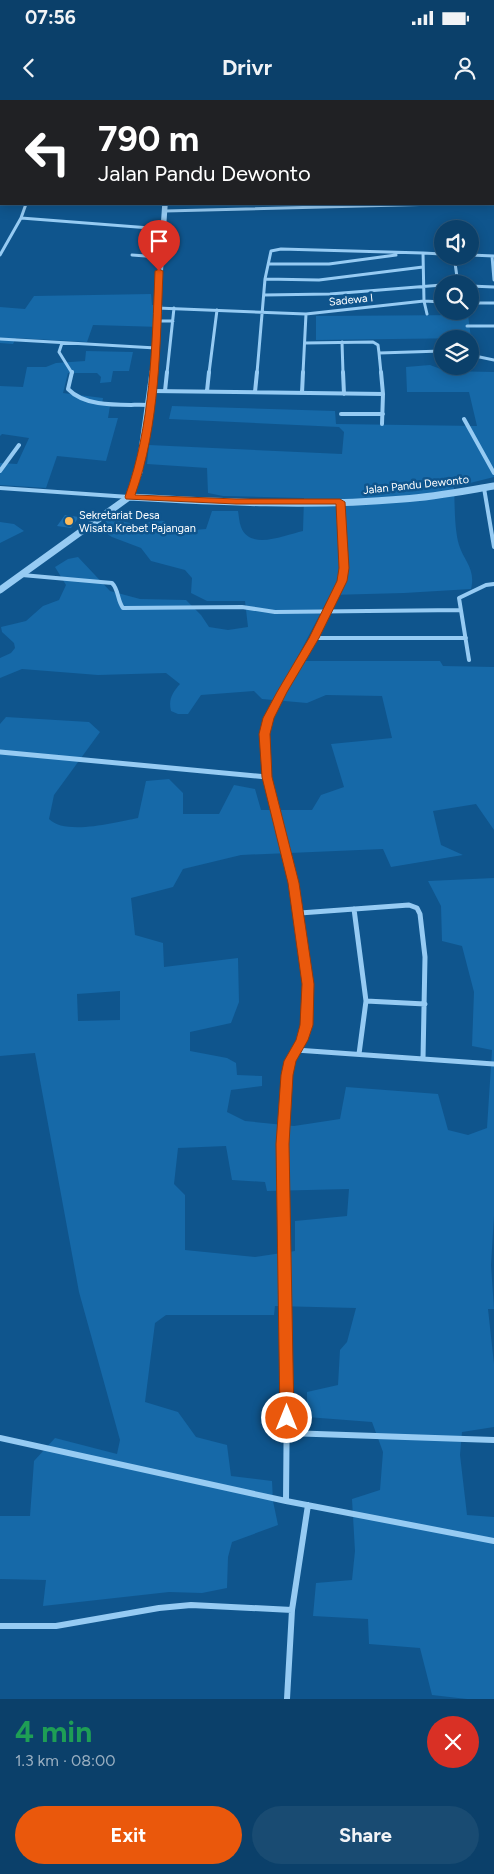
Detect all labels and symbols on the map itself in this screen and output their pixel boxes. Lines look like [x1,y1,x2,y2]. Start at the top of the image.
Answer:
pin [138,220,180,271]
street label: Sadewa I [328,291,374,309]
street label: Jalan Pandu Dewonto [362,473,470,497]
place label: Sekretariat Desa Wisata Krebet Pajangan [79,509,196,535]
marker: Sekretariat Desa Wisata Krebet Pajangan [63,515,75,527]
position arrow [260,1391,312,1443]

